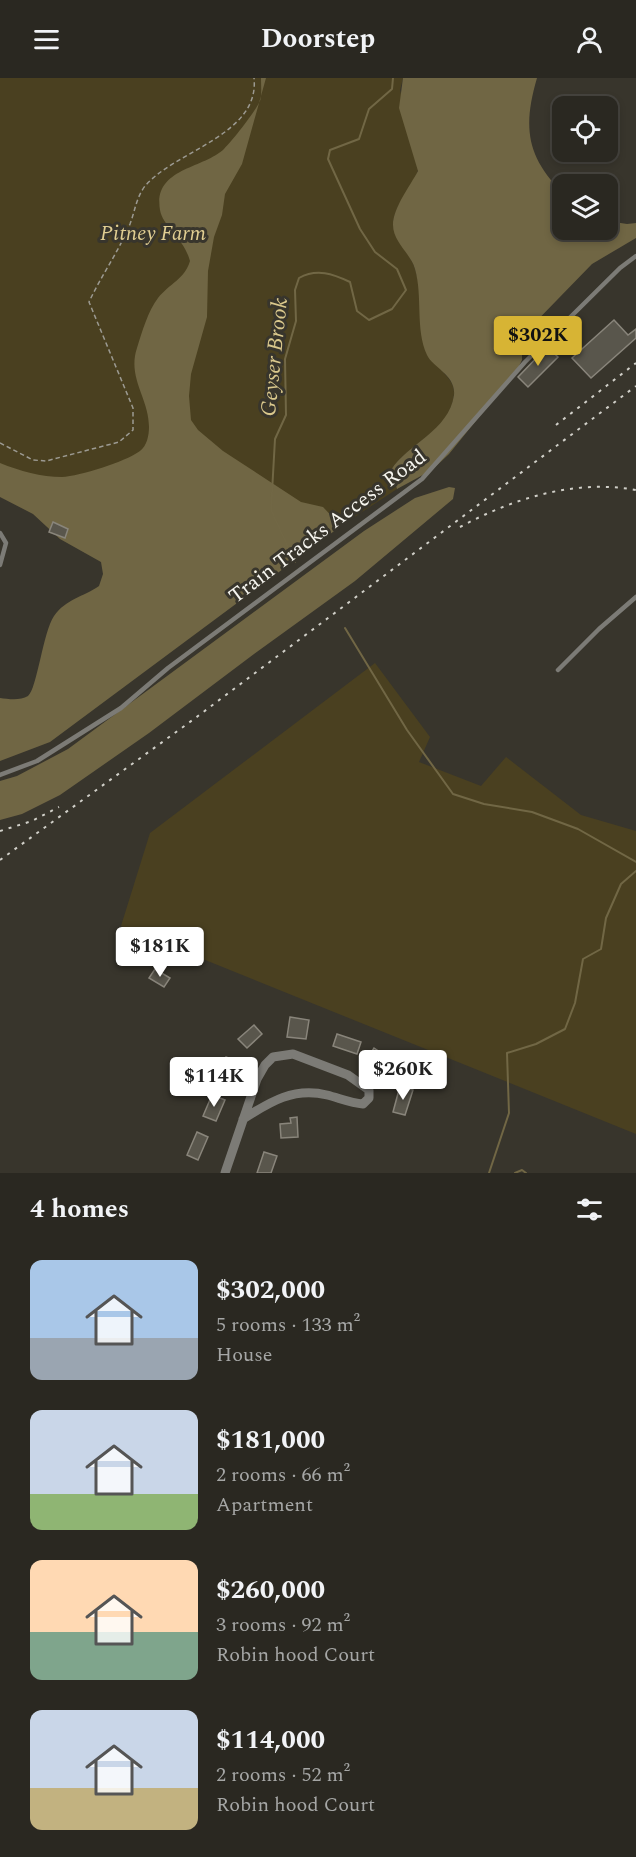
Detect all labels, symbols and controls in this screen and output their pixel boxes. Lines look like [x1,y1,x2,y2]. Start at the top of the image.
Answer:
text: Doorstep [261,18,375,60]
icon: menu [30,23,63,56]
icon: person [573,23,606,56]
map controls [552,96,618,240]
button: locate [552,96,618,162]
button: layers [552,174,618,240]
park label: Pitney Farm [100,218,206,250]
water label: Geyser Brook [252,296,297,418]
pin: $302K [496,316,580,367]
text: $302K [508,320,568,350]
street label: Train Tracks Access Road [222,442,433,612]
pin: $181K [118,927,202,978]
text: $181K [130,931,190,961]
pin: $260K [361,1050,445,1101]
text: $260K [373,1054,433,1084]
pin: $114K [172,1057,256,1108]
text: $114K [184,1061,244,1091]
text: 4 homes [30,1189,129,1229]
icon: filters [573,1193,606,1226]
text: $302,000 [216,1270,325,1310]
icon: home [78,1284,150,1356]
text: 5 rooms · 133 m² [216,1310,360,1340]
text: House [216,1340,273,1370]
text: $181,000 [216,1420,325,1460]
icon: home [78,1434,150,1506]
text: 2 rooms · 66 m² [216,1460,350,1490]
text: Apartment [216,1490,313,1520]
text: $260,000 [216,1570,325,1610]
icon: home [78,1584,150,1656]
text: 3 rooms · 92 m² [216,1610,350,1640]
text: Robin hood Court [216,1640,375,1670]
text: $114,000 [216,1720,325,1760]
icon: home [78,1734,150,1806]
text: 2 rooms · 52 m² [216,1760,350,1790]
text: Robin hood Court [216,1790,375,1820]

